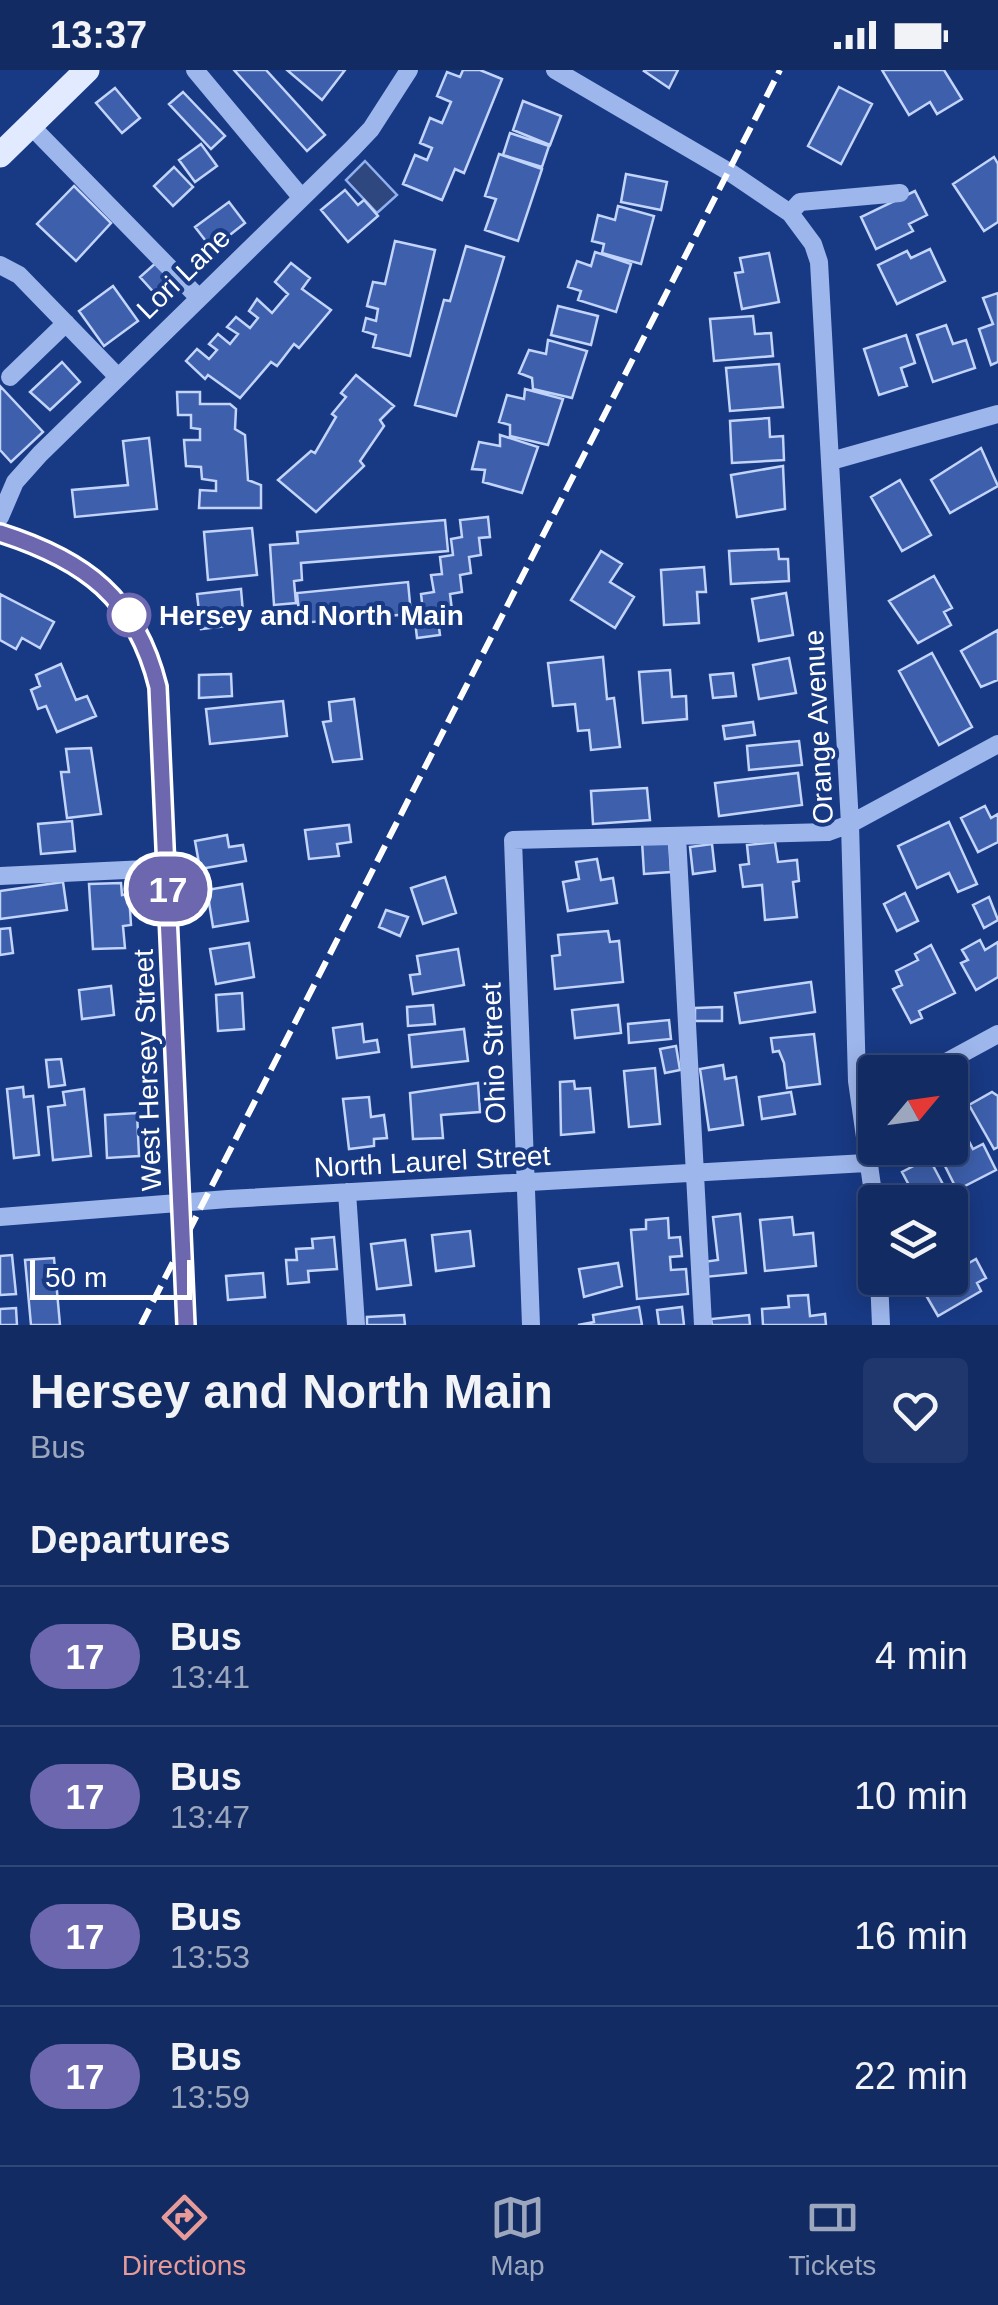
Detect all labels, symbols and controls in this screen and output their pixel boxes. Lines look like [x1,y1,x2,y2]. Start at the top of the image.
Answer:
text: 13:37 [50,14,147,56]
street label: Lori Lane [131,222,236,325]
marker: Hersey and North Main [108,594,150,636]
place label: Hersey and North Main [159,600,464,631]
street label: Orange Avenue [798,629,839,825]
line badge: 17 [123,856,213,922]
text: 17 [149,870,187,909]
street label: West Hersey Street [128,948,167,1192]
street label: Ohio Street [476,981,511,1124]
north arrow [858,1055,968,1165]
map controls [858,1055,968,1295]
street label: North Laurel Street [313,1140,551,1183]
button: layers [858,1185,968,1295]
scale bar [30,1255,192,1300]
text: 50 m [45,1262,107,1293]
button: heart [863,1358,968,1463]
text: Hersey and North Main [30,1365,553,1418]
text: Bus [30,1429,85,1465]
text: Departures [30,1519,231,1561]
text: Bus [170,1616,242,1658]
text: 4 min [875,1635,968,1677]
text: 17 [66,1637,104,1676]
text: 13:41 [170,1659,250,1695]
text: Bus [170,1756,242,1798]
text: 10 min [854,1775,968,1817]
text: 17 [66,1777,104,1816]
text: 13:47 [170,1799,250,1835]
text: Bus [170,1896,242,1938]
text: 16 min [854,1915,968,1957]
text: 17 [66,1917,104,1956]
text: 13:53 [170,1939,250,1975]
text: Bus [170,2036,242,2078]
text: 22 min [854,2055,968,2097]
text: 17 [66,2057,104,2096]
text: 13:59 [170,2079,250,2115]
tab: Directions [122,2190,246,2282]
tab: Map [490,2190,545,2282]
tab: Tickets [789,2190,876,2282]

